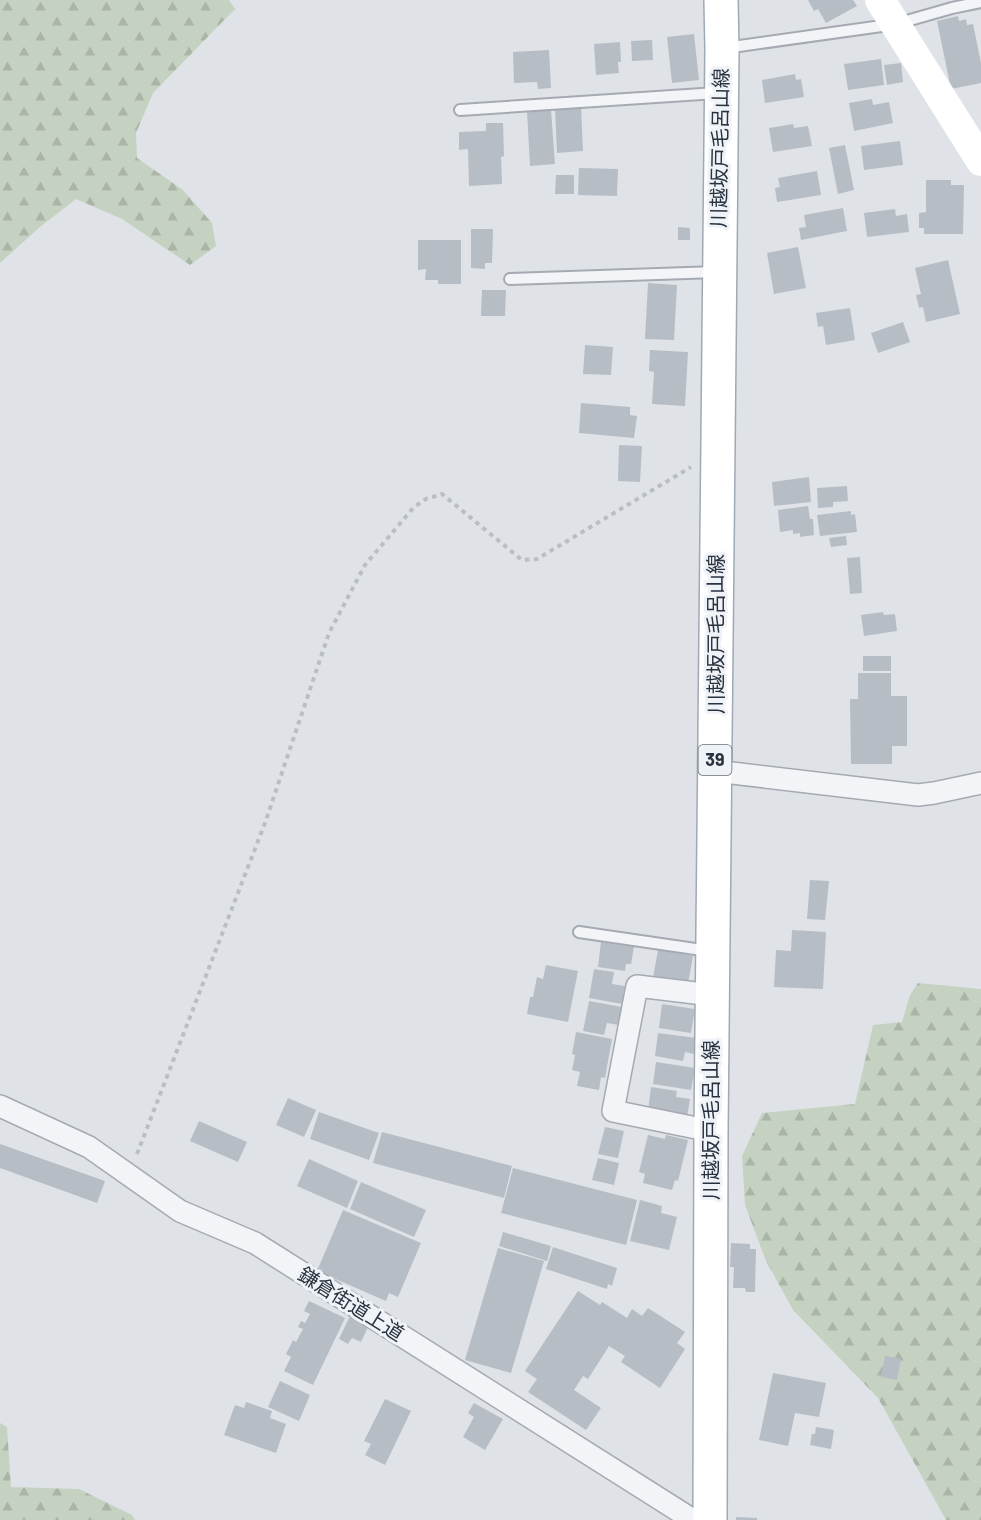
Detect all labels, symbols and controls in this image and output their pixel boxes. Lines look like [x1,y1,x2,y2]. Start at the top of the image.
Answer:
street label: 川越坂戸毛呂山線 [706,68,732,228]
street label: 川越坂戸毛呂山線 [703,554,727,714]
road number: 39 [698,745,732,775]
street label: 川越坂戸毛呂山線 [698,1040,722,1200]
street label: 鎌倉街道上道 [294,1261,409,1345]

